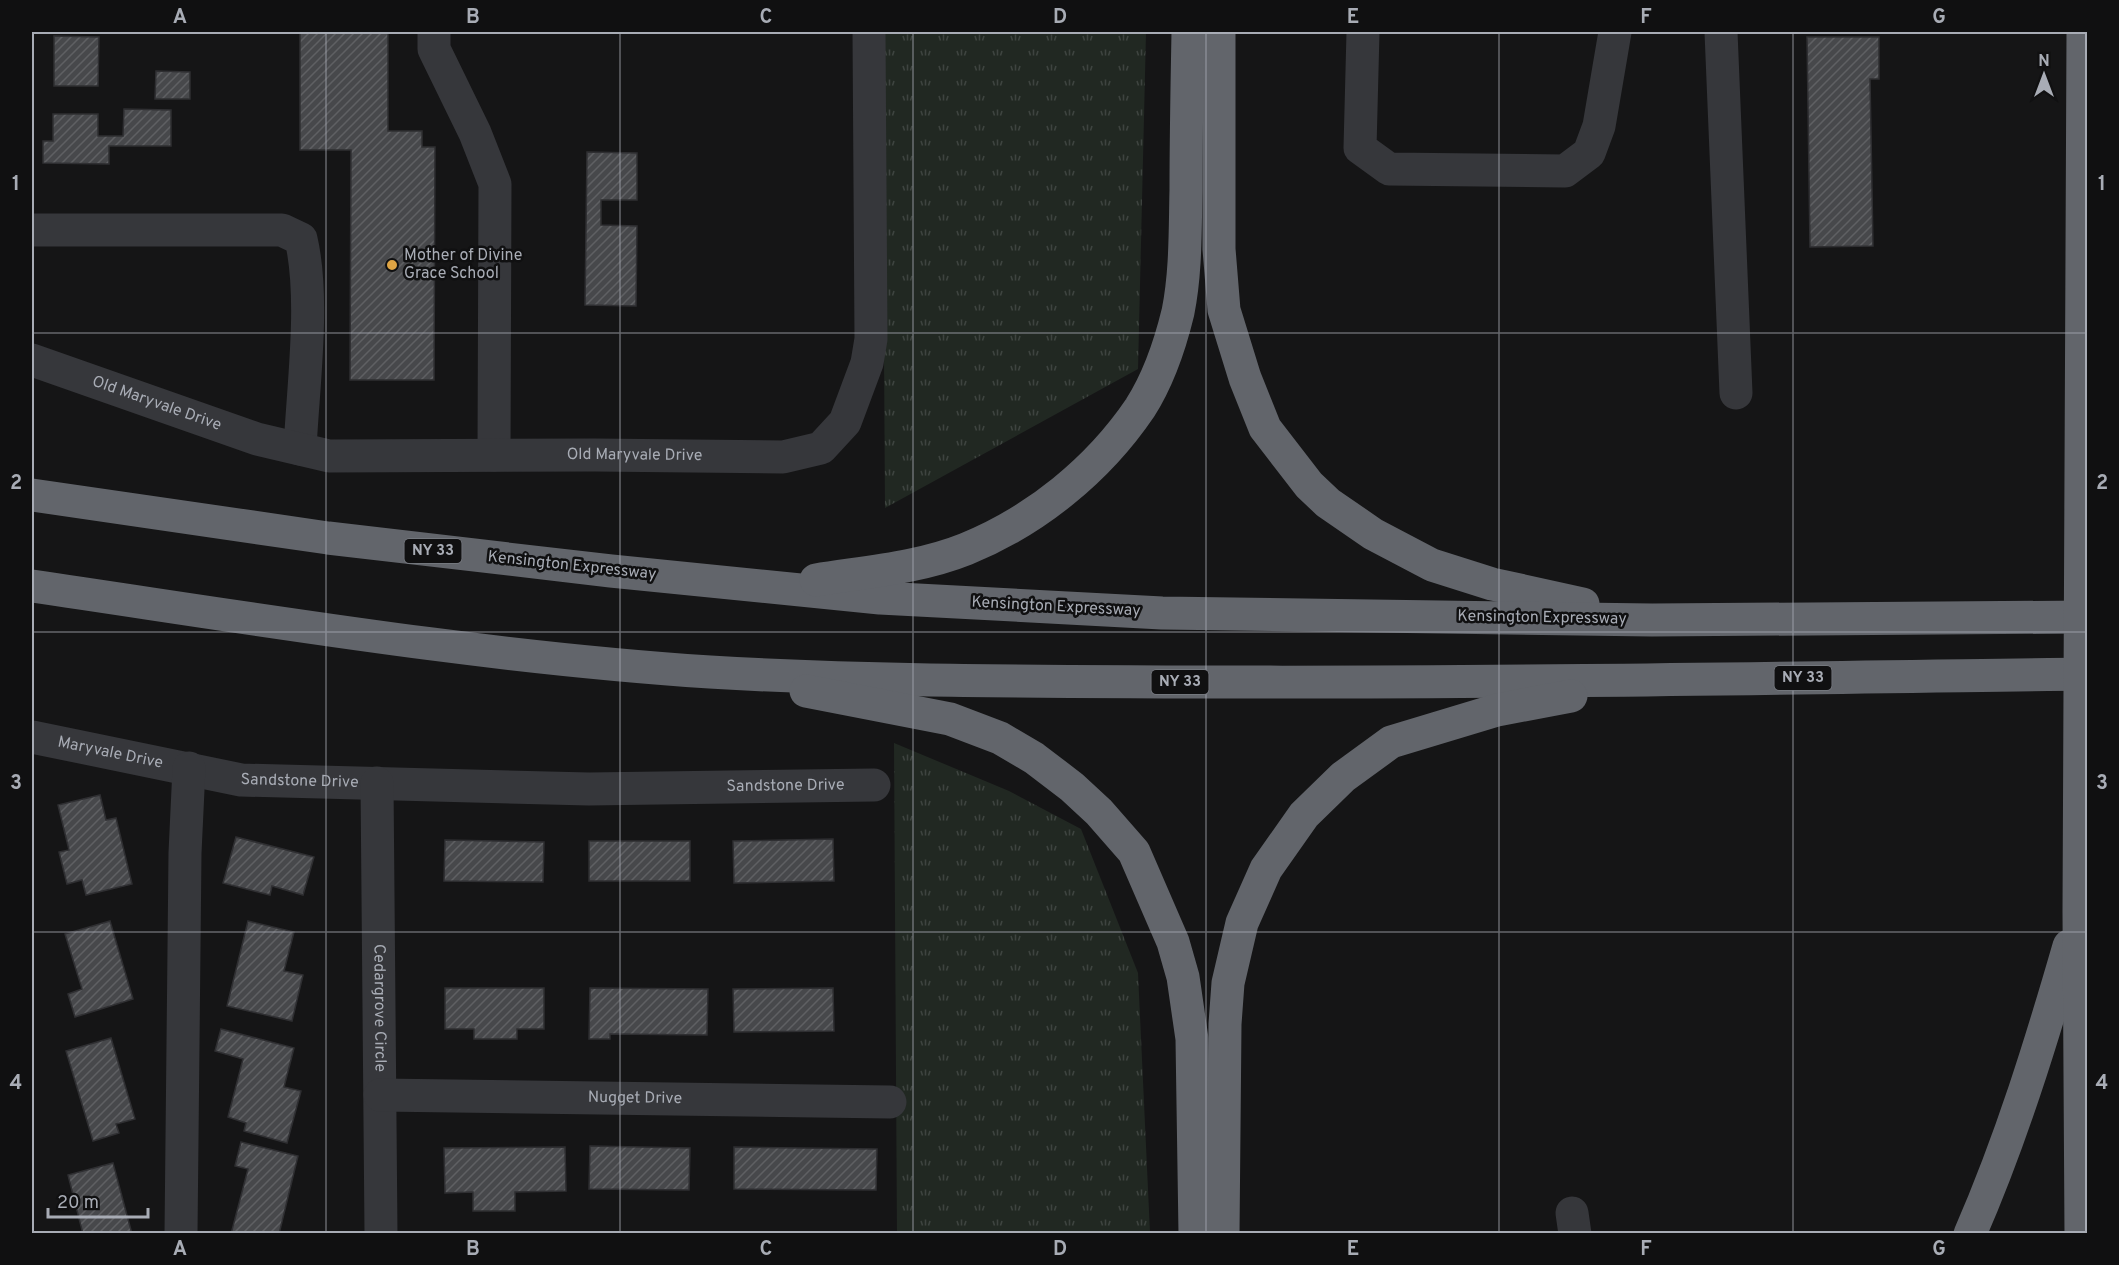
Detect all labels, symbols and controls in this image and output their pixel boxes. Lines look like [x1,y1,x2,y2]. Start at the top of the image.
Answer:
text: A [173,5,187,31]
text: B [466,5,480,31]
text: C [760,5,772,31]
text: D [1053,5,1067,31]
text: E [1347,5,1359,31]
text: F [1640,5,1652,31]
text: G [1932,5,1946,31]
north arrow [2014,45,2074,105]
text: N [2038,52,2050,72]
text: 1 [12,172,20,198]
text: 1 [2098,172,2106,198]
place label: Mother of Divine Grace School [404,246,522,284]
marker: Mother of Divine Grace School [385,258,399,272]
street label: Old Maryvale Drive [89,372,224,436]
street label: Old Maryvale Drive [567,445,703,466]
text: 2 [10,471,22,497]
text: 2 [2096,471,2108,497]
road number: NY 33 [404,539,462,563]
street label: Kensington Expressway [487,547,657,585]
street label: Kensington Expressway [971,593,1141,621]
street label: Kensington Expressway [1457,607,1627,629]
road number: NY 33 [1774,666,1832,690]
road number: NY 33 [1152,670,1208,694]
street label: Maryvale Drive [56,733,165,774]
street label: Sandstone Drive [240,770,359,793]
text: 3 [10,771,22,797]
text: 3 [2096,771,2108,797]
street label: Sandstone Drive [726,775,845,797]
street label: Cedargrove Circle [368,944,390,1072]
text: 4 [10,1071,22,1097]
text: 4 [2096,1071,2108,1097]
street label: Nugget Drive [588,1088,682,1109]
scale bar [48,1181,148,1219]
text: 20 m [57,1192,99,1215]
text: A [173,1237,187,1263]
text: B [466,1237,480,1263]
text: C [760,1237,772,1263]
text: D [1053,1237,1067,1263]
text: E [1347,1237,1359,1263]
text: F [1640,1237,1652,1263]
text: G [1932,1237,1946,1263]

